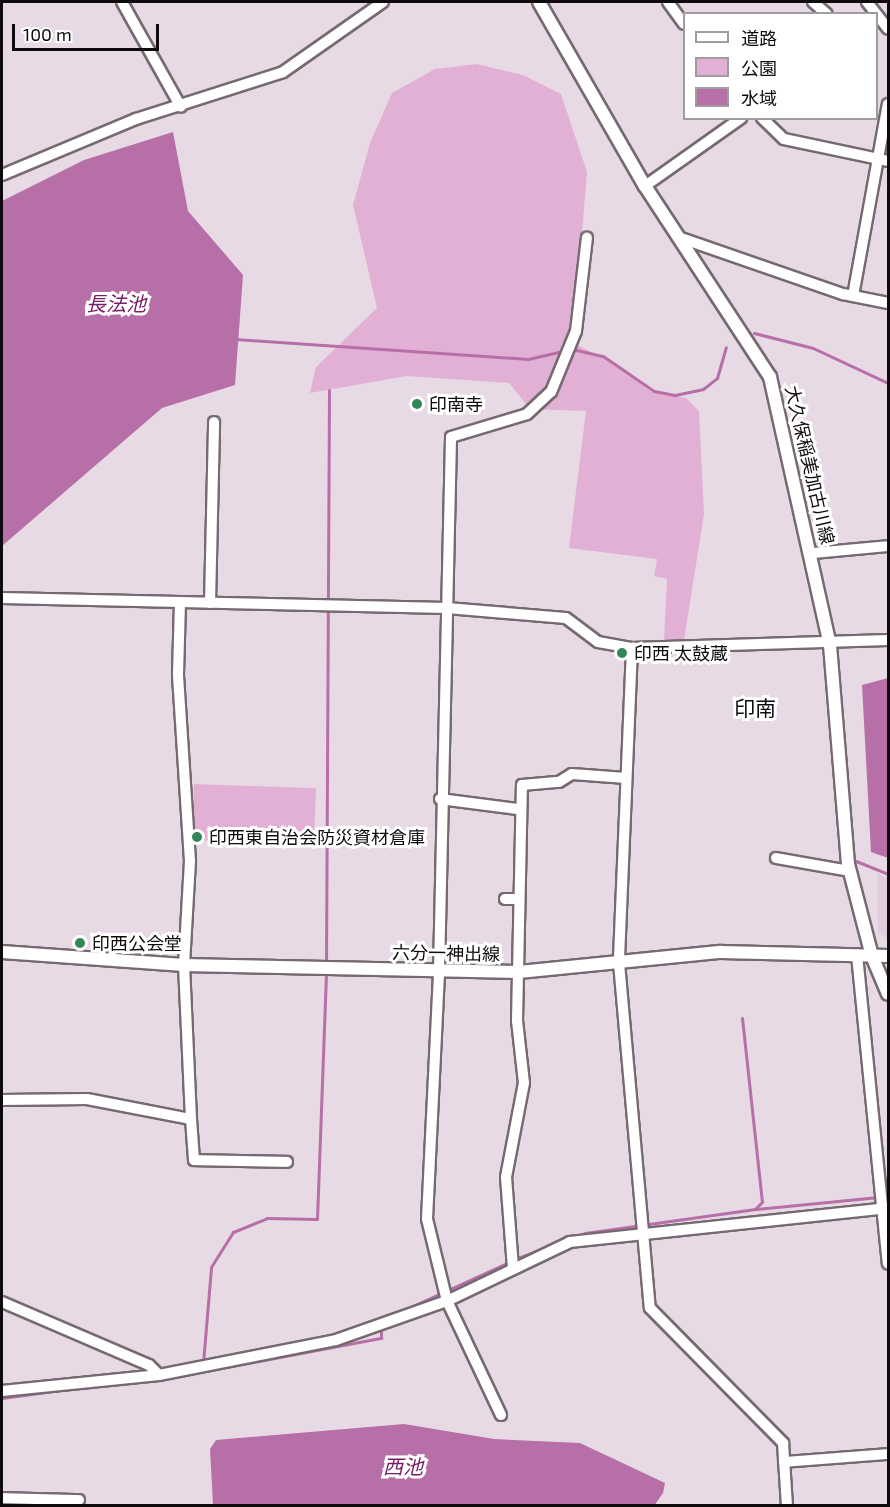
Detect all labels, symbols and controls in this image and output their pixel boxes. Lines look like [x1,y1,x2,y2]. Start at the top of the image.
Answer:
scale bar [15,12,162,50]
legend [683,12,878,120]
text: 100 m [23,23,72,45]
text: 道路 [741,27,777,49]
text: 公園 [741,57,777,79]
text: 水域 [741,87,777,109]
water label: 長法池 [86,291,146,315]
street label: 大久保稲美加古川線 [781,384,839,546]
place label: 印南寺 [429,393,483,415]
marker: 印南寺 [410,397,424,411]
place label: 印西 太鼓蔵 [634,642,728,664]
marker: 印西 太鼓蔵 [615,646,629,660]
district label: 印南 [734,695,776,721]
place label: 印西東自治会防災資材倉庫 [209,826,425,848]
marker: 印西東自治会防災資材倉庫 [190,830,204,844]
place label: 印西公会堂 [92,932,182,954]
marker: 印西公会堂 [73,936,87,950]
street label: 六分一神出線 [392,941,500,965]
water label: 西池 [383,1454,423,1478]

